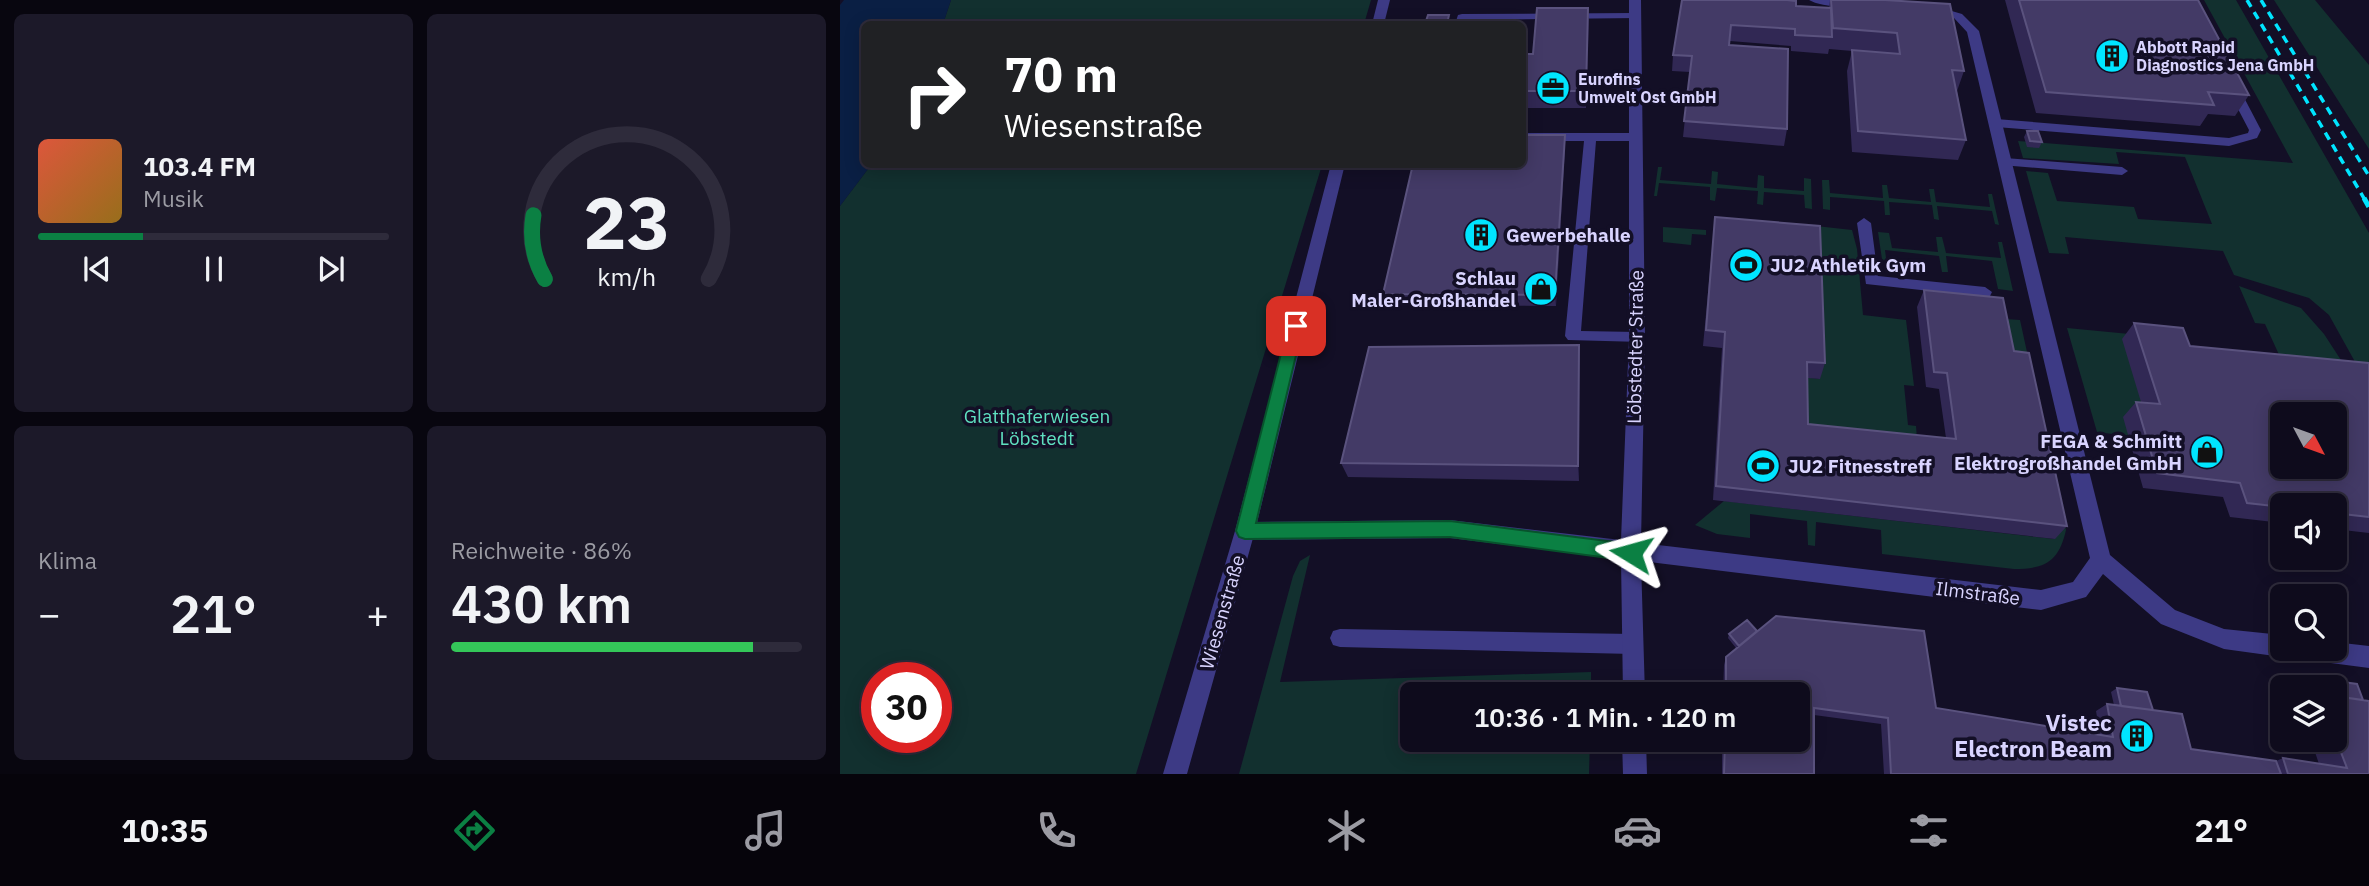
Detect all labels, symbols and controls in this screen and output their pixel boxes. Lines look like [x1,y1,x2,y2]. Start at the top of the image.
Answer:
building icon: Abbott Rapid Diagnostics Jena GmbH [2093,37,2131,75]
place label: Abbott Rapid Diagnostics Jena GmbH [2136,37,2314,75]
text: 70 m [1004,42,1118,105]
icon: right [889,49,980,140]
office icon: Eurofins Umwelt Ost GmbH [1534,69,1572,107]
place label: Eurofins Umwelt Ost GmbH [1578,69,1717,107]
text: Wiesenstraße [1004,104,1203,146]
text: 103.4 FM [143,149,256,183]
text: 23 [583,175,670,270]
text: Musik [143,183,204,213]
building icon: Gewerbehalle [1462,216,1500,254]
place label: Gewerbehalle [1506,223,1631,247]
sports icon: JU2 Athletik Gym [1727,246,1765,284]
icon: previous [78,250,116,288]
icon: pause [195,250,233,288]
icon: next [312,250,350,288]
place label: JU2 Athletik Gym [1770,253,1926,277]
text: km/h [597,260,656,293]
place label: Schlau Maler-Großhandel [1351,266,1516,312]
shop icon: Schlau Maler-Großhandel [1522,270,1560,308]
street label: Löbstedter Straße [1622,270,1648,424]
pin [1266,296,1326,356]
icon: arrive [1277,307,1315,345]
north arrow [2270,402,2347,480]
map controls [2270,402,2347,752]
park label: Glatthaferwiesen Löbstedt [964,404,1110,450]
place label: FEGA & Schmitt Elektrogroßhandel GmbH [1954,429,2182,475]
shop icon: FEGA & Schmitt Elektrogroßhandel GmbH [2188,433,2226,471]
sports icon: JU2 Fitnesstreff [1744,447,1782,485]
place label: JU2 Fitnesstreff [1788,454,1932,478]
button: sound [2270,493,2347,570]
position arrow [1594,516,1668,590]
text: Reichweite · 86% [451,535,632,565]
text: Klima [38,545,97,575]
street label: Wiesenstraße [1194,552,1250,672]
text: 430 km [451,570,632,637]
street label: Ilmstraße [1934,576,2022,610]
text: 21° [170,580,257,647]
button: search [2270,584,2347,661]
text: − [38,589,61,638]
text: + [366,589,389,638]
speed limit sign: 30 [861,662,952,753]
button: layers [2270,675,2347,752]
text: 10:36 · 1 Min. · 120 m [1474,700,1736,734]
place label: Vistec Electron Beam [1954,707,2112,763]
building icon: Vistec Electron Beam [2118,717,2156,755]
icon: directions [450,806,499,855]
icon: music [741,806,790,855]
icon: phone [1032,806,1081,855]
icon: climate [1322,806,1371,855]
icon: car [1613,806,1662,855]
icon: filters [1904,806,1953,855]
text: 10:35 [121,809,208,851]
text: 21° [2195,809,2248,851]

